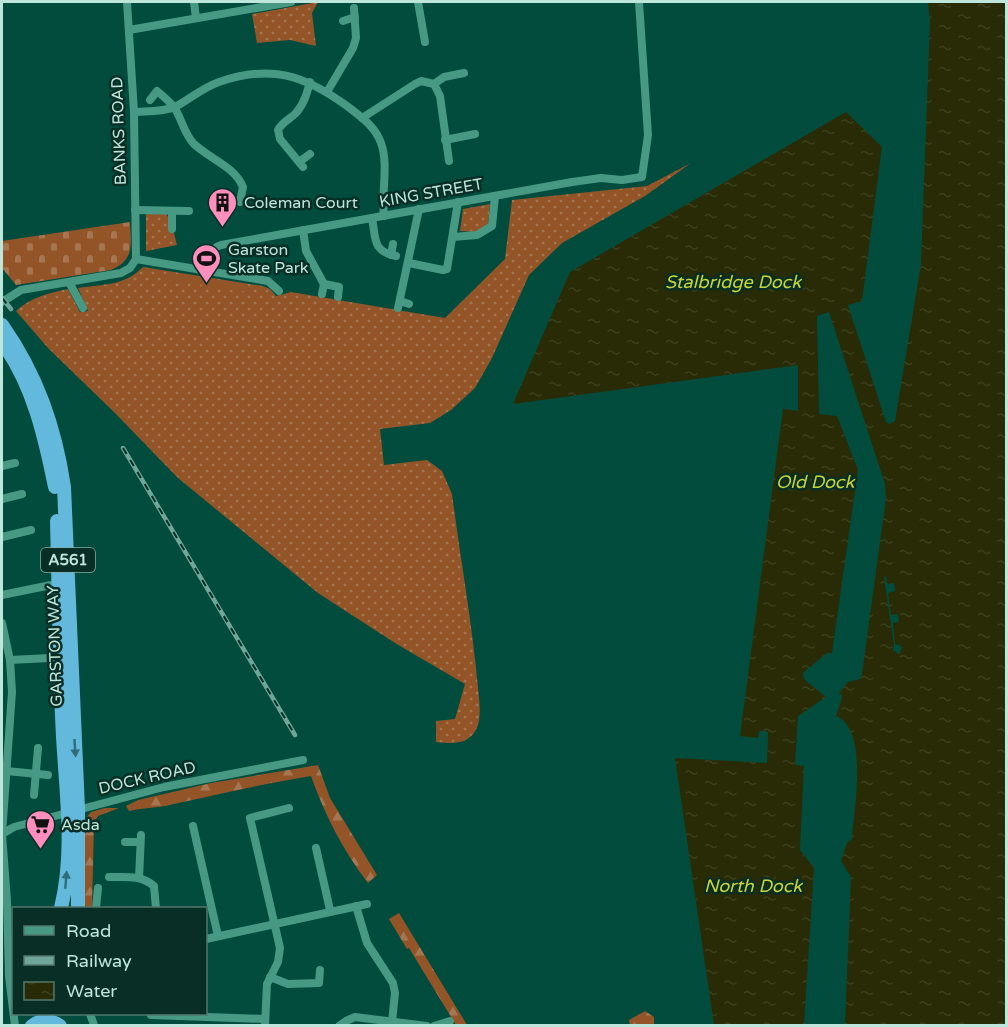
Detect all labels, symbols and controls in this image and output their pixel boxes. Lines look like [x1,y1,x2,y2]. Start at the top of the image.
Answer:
street label: BANKS ROAD [107,76,131,186]
street label: KING STREET [378,174,485,212]
building icon: Coleman Court [207,186,239,228]
place label: Coleman Court [244,193,358,213]
place label: Garston Skate Park [228,240,309,278]
sports icon: Garston Skate Park [191,242,223,284]
water label: Stalbridge Dock [665,271,802,293]
water label: Old Dock [776,471,855,493]
road number: A561 [41,548,95,572]
street label: GARSTON WAY [43,585,67,707]
one-way arrow [70,738,80,757]
street label: DOCK ROAD [97,757,198,799]
supermarket icon: Asda [24,808,56,850]
place label: Asda [61,815,100,835]
one-way arrow [61,871,71,890]
water label: North Dock [704,875,803,897]
legend [12,907,207,1015]
text: Road [66,920,111,942]
text: Railway [66,950,132,972]
text: Water [66,980,117,1002]

